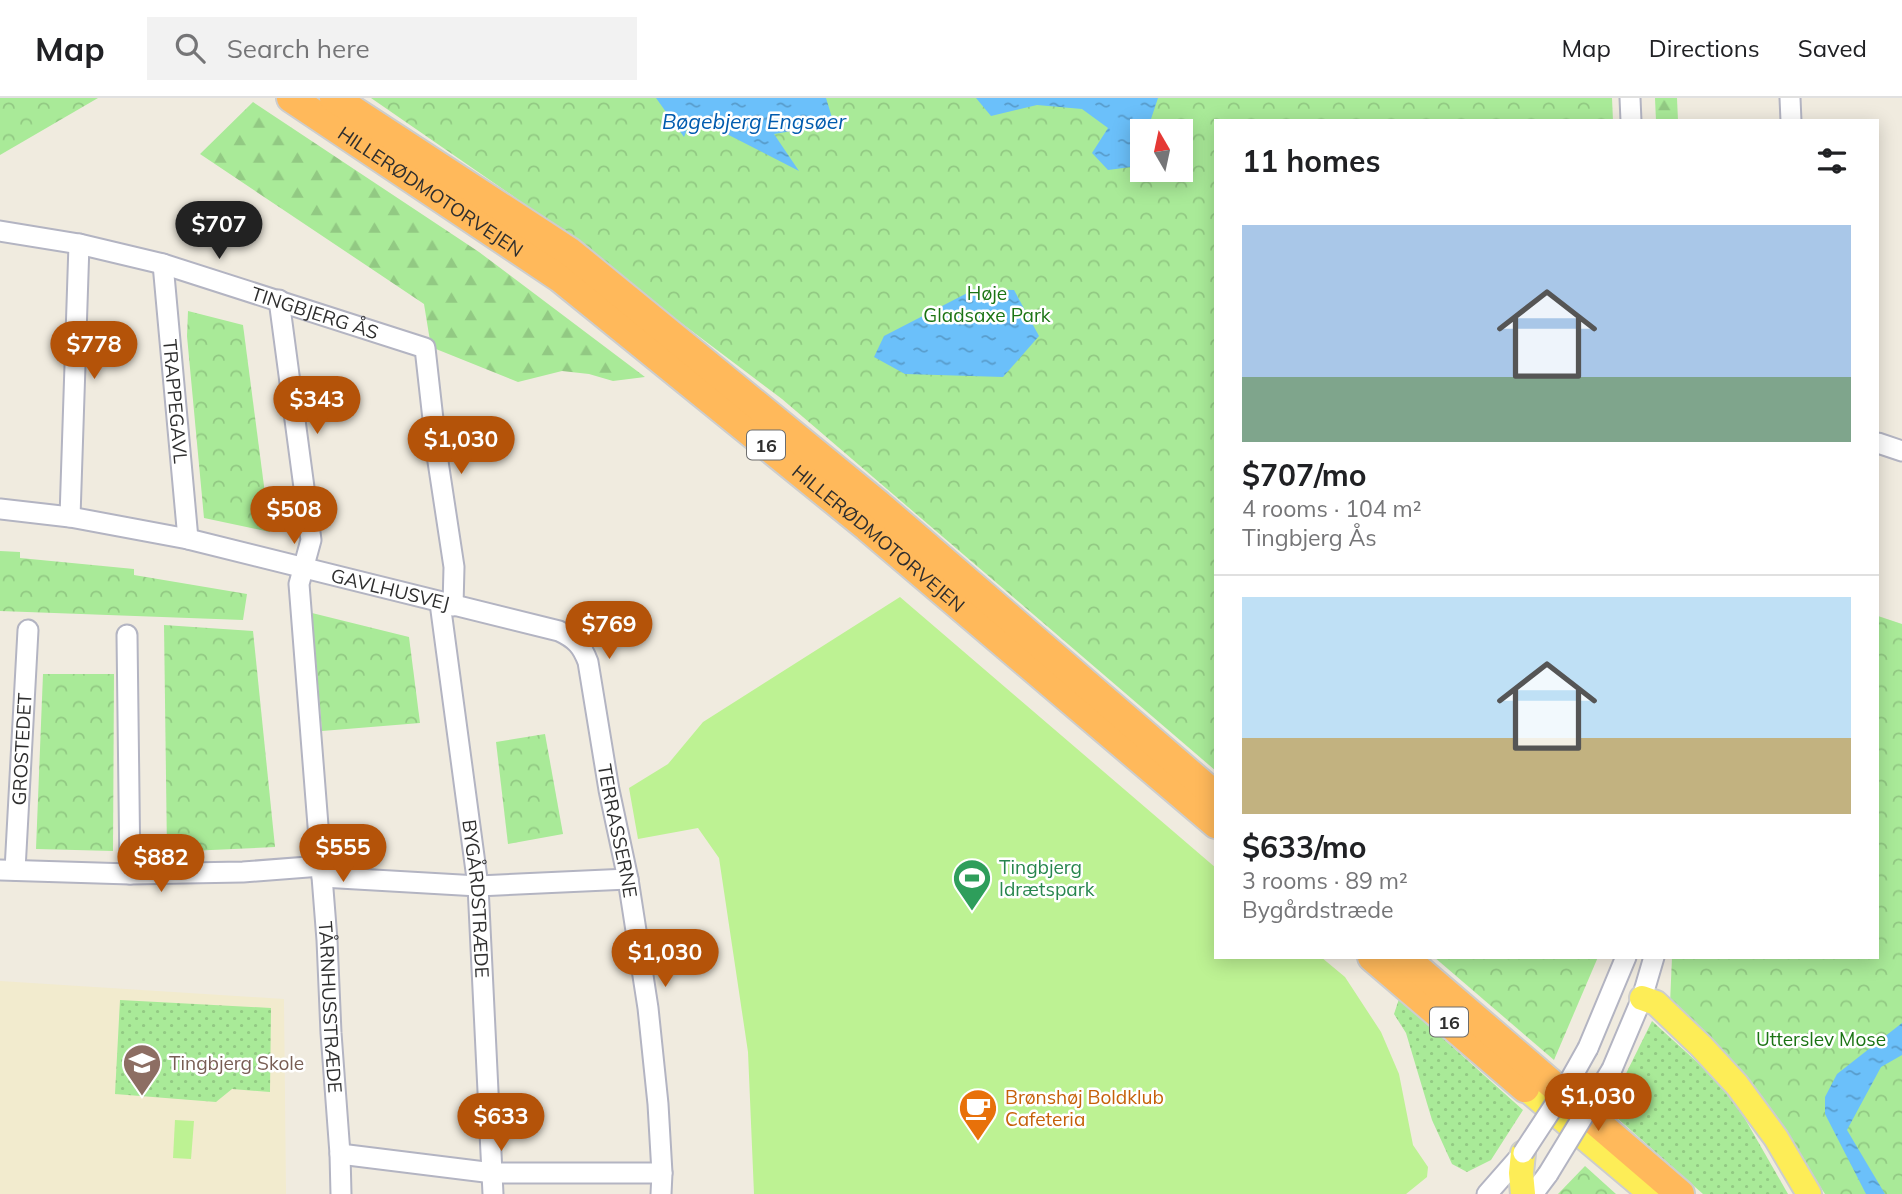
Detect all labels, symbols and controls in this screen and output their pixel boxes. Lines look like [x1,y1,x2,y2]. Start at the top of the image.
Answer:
search box [147,17,637,80]
text: Map [35,28,105,69]
icon: search [171,29,209,67]
text: Search here [227,32,370,65]
text: Map [1561,33,1611,63]
text: Directions [1649,33,1760,63]
text: Saved [1798,33,1867,63]
water label: Bøgebjerg Engsøer [662,108,847,134]
north arrow [1130,119,1194,182]
map controls [1130,119,1193,182]
street label: HILLERØDMOTORVEJEN [333,121,528,262]
text: 11 homes [1242,142,1381,180]
icon: filters [1813,142,1851,180]
pin: $707 [178,202,260,261]
text: $707 [191,209,247,238]
icon: home [1484,271,1610,397]
street label: TINGBJERG ÅS [248,281,382,344]
park label: Høje Gladsaxe Park [923,281,1051,327]
pin: $778 [53,322,135,381]
text: $778 [66,329,122,358]
street label: TRAPPEGAVL [158,338,193,465]
pin: $343 [276,376,358,436]
text: $343 [289,384,345,413]
pin: $1,030 [404,416,518,476]
text: $1,030 [424,424,498,453]
road number: 16 [747,430,785,460]
text: $707/mo [1242,456,1366,494]
street label: HILLERØDMOTORVEJEN [787,459,970,617]
pin: $508 [253,486,335,546]
text: $508 [266,494,322,523]
text: 4 rooms · 104 m² [1242,494,1422,523]
text: Tingbjerg Ås [1242,523,1377,552]
street label: GAVLHUSVEJ [329,563,452,615]
pin: $769 [568,602,650,661]
text: $769 [581,609,637,638]
icon: home [1484,643,1610,769]
street label: GROSTEDET [7,692,37,806]
street label: TERRASSERNE [593,762,643,899]
street label: BYGÅRDSTRÆDE [457,818,494,978]
pin: $555 [302,824,384,884]
text: $633/mo [1242,828,1366,866]
text: $555 [315,832,371,861]
pin: $882 [120,834,202,894]
text: $882 [133,842,189,871]
place label: Tingbjerg Idrætspark [999,855,1095,901]
sports icon: Tingbjerg Idrætspark [951,857,993,912]
text: 3 rooms · 89 m² [1242,866,1408,895]
text: Bygårdstræde [1242,895,1394,924]
street label: TÅRNHUSSTRÆDE [314,920,347,1094]
pin: $1,030 [608,930,722,989]
text: $1,030 [628,937,702,966]
road number: 16 [1430,1007,1468,1037]
park label: Utterslev Mose [1756,1027,1886,1051]
school or university icon: Tingbjerg Skole [121,1042,163,1097]
place label: Tingbjerg Skole [169,1051,304,1075]
pin: $1,030 [1541,1074,1655,1133]
text: $1,030 [1561,1081,1635,1110]
place label: Brønshøj Boldklub Cafeteria [1005,1085,1164,1131]
cafe icon: Brønshøj Boldklub Cafeteria [957,1087,999,1142]
pin: $633 [460,1094,542,1153]
text: $633 [473,1101,529,1130]

